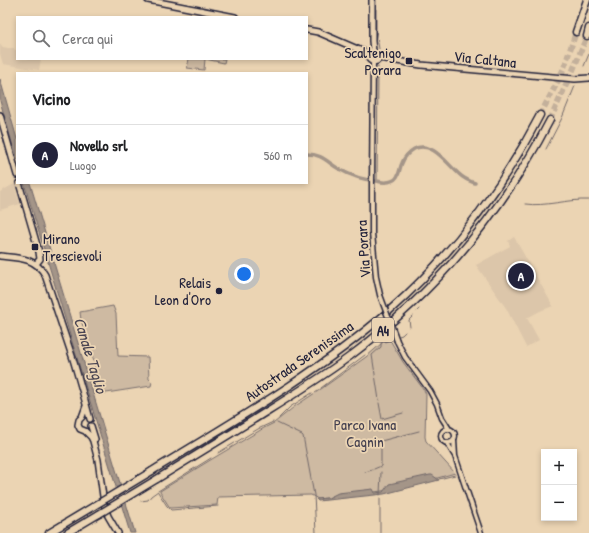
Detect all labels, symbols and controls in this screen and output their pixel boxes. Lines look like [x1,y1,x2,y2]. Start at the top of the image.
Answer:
search box [16,16,308,60]
icon: search [30,27,52,49]
text: Cerca qui [62,28,113,49]
place label: Scaltenigo Porara [344,42,401,80]
street label: Via Caltana [453,45,517,73]
marker: Scaltenigo Porara [404,56,414,66]
text: Vicino [32,87,70,110]
text: Novello srl [70,135,128,156]
text: A [42,146,48,164]
text: 560 m [264,146,292,164]
text: Luogo [70,156,96,174]
street label: Via Porara [351,219,375,279]
place label: Mirano Trescievoli [43,228,102,266]
marker: Mirano Trescievoli [30,242,40,252]
pin: A [508,261,534,291]
your location [234,264,254,284]
place label: Relais Leon d'Oro [155,272,211,310]
marker: Relais Leon d'Oro [214,286,224,296]
water label: Canale Taglio [69,314,113,397]
street label: Autostrada Serenissima [241,316,358,406]
road number: A4 [372,318,394,342]
park label: Parco Ivana Cagnin [334,414,396,452]
map controls [541,449,577,521]
button: + [541,449,577,485]
button: − [541,485,577,521]

